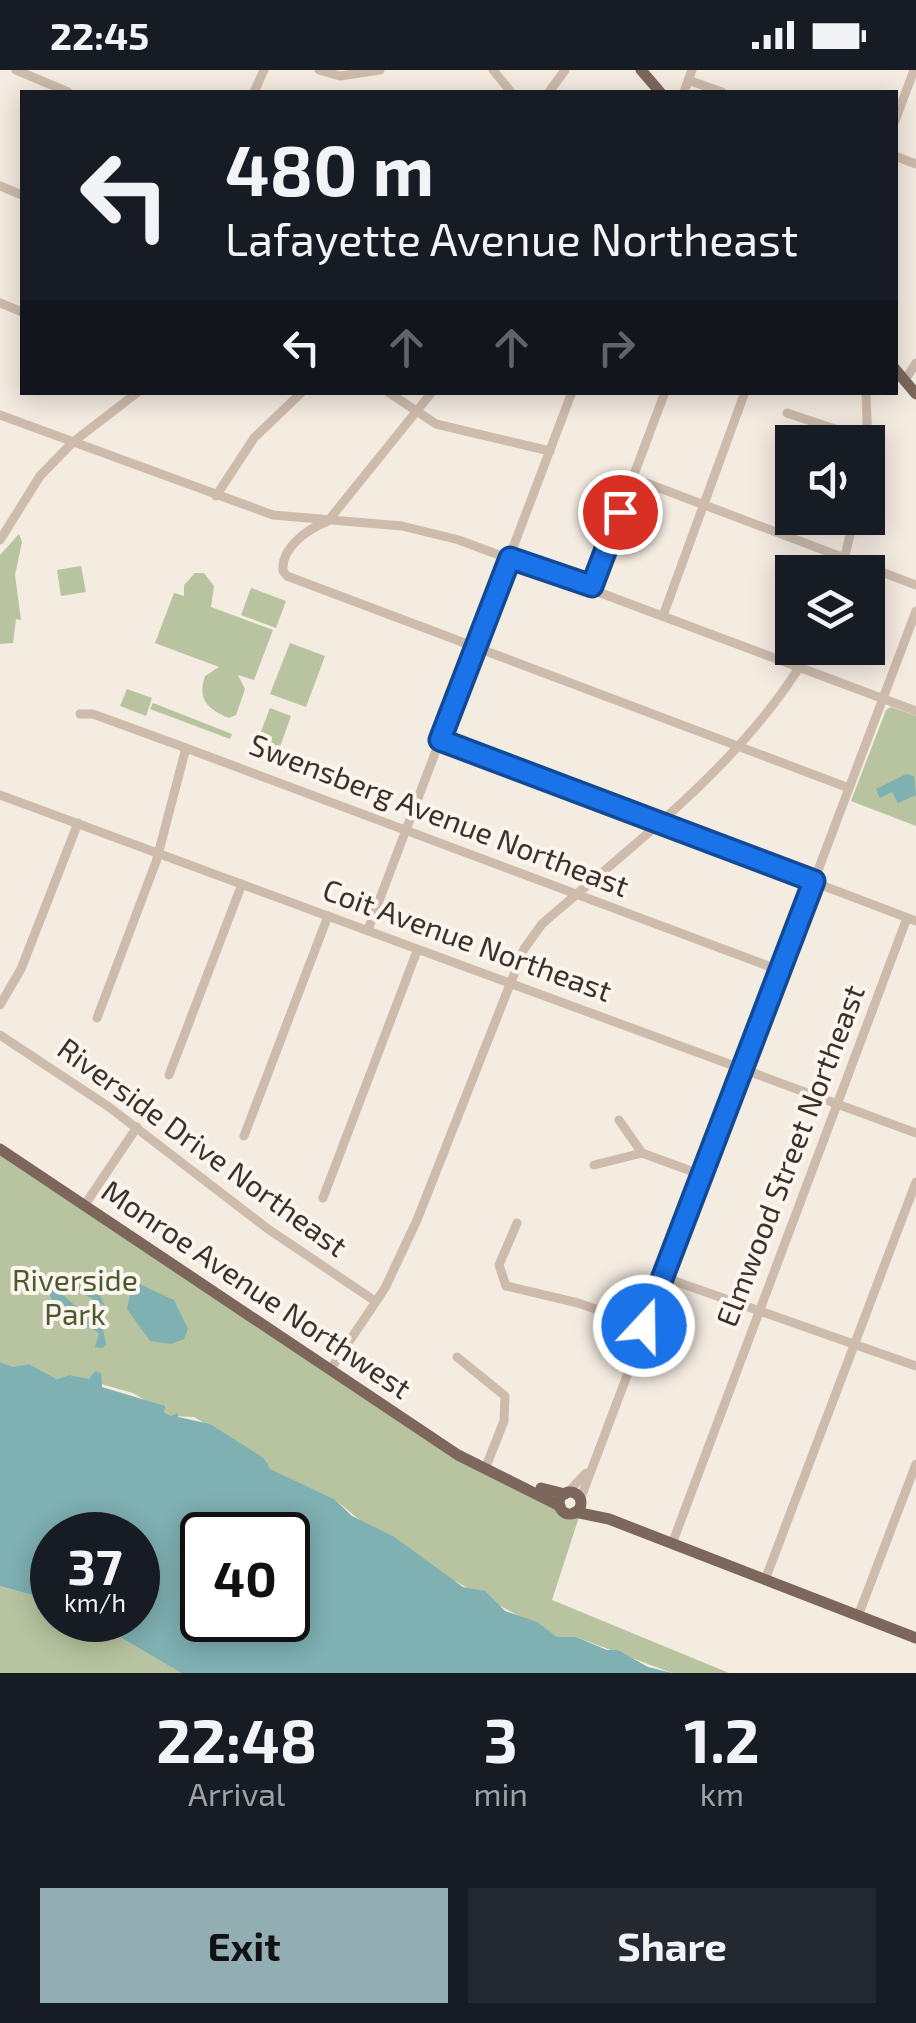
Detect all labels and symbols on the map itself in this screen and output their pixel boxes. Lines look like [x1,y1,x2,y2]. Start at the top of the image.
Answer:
pin [578,470,663,555]
street label: Swensberg Avenue Northeast [245,725,635,903]
street label: Coit Avenue Northeast [318,870,617,1008]
street label: Elmwood Street Northeast [707,979,871,1331]
street label: Riverside Drive Northeast [52,1029,355,1263]
street label: Monroe Avenue Northwest [96,1171,419,1405]
park label: Riverside Park [12,1261,138,1331]
position arrow [592,1274,696,1378]
speed limit sign: 40 [180,1512,310,1642]

